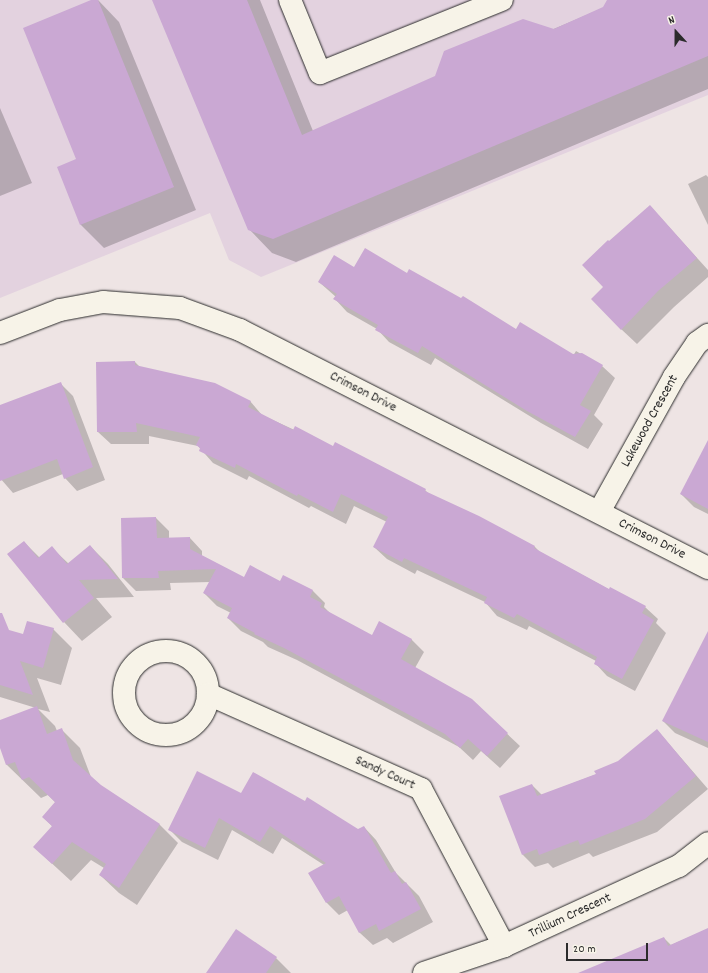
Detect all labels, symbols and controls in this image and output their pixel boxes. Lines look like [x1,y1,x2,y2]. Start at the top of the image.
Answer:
north arrow [656,12,696,52]
text: N [666,12,677,29]
street label: Crimson Drive [327,368,399,416]
street label: Lakewood Crescent [618,372,682,470]
street label: Crimson Drive [616,515,688,563]
street label: Sandy Court [352,752,418,794]
street label: Trillium Crescent [526,890,614,942]
scale bar [568,935,650,961]
text: 20 m [573,941,596,958]

